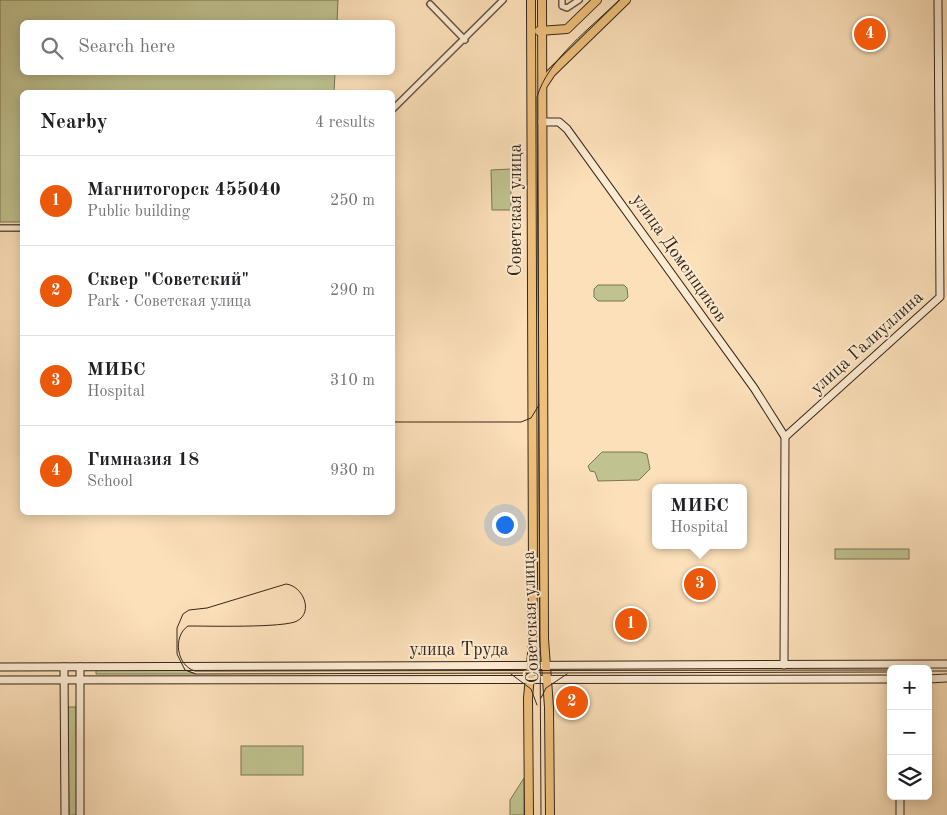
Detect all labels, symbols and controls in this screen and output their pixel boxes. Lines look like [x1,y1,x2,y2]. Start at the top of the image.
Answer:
pin: 4 [854,15,886,53]
search box [20,20,395,75]
icon: search [38,34,66,62]
text: Search here [78,38,175,57]
text: Nearby [40,112,108,133]
text: 4 results [315,115,375,131]
street label: Советская улица [507,144,525,276]
text: Магнитогорск 455040 [87,181,281,200]
street label: улица Доменщиков [628,191,730,325]
text: 1 [51,193,61,209]
text: 250 m [330,193,375,209]
text: Public building [87,204,190,220]
text: Сквер "Советский" [87,271,249,290]
text: 2 [51,283,61,299]
text: 290 m [330,283,375,299]
street label: улица Галиуллина [807,288,927,398]
text: Park · Советская улица [87,294,251,310]
text: МИБС [87,361,146,380]
text: 3 [51,373,61,389]
text: 310 m [330,373,375,389]
text: Hospital [87,384,145,400]
text: Гимназия 18 [87,451,199,470]
text: 4 [51,463,61,479]
text: 930 m [330,463,375,479]
text: School [87,474,133,490]
popup [652,484,747,549]
text: МИБС [670,497,729,516]
your location [492,512,518,538]
text: Hospital [670,520,728,536]
street label: Советская улица [520,550,542,684]
pin: 3 [684,565,716,603]
pin: 1 [615,605,647,643]
street label: улица Труда [409,641,509,659]
map controls [887,665,932,800]
button: + [887,665,932,710]
pin: 2 [556,683,588,721]
button: − [887,710,932,755]
button: layers [887,755,932,800]

